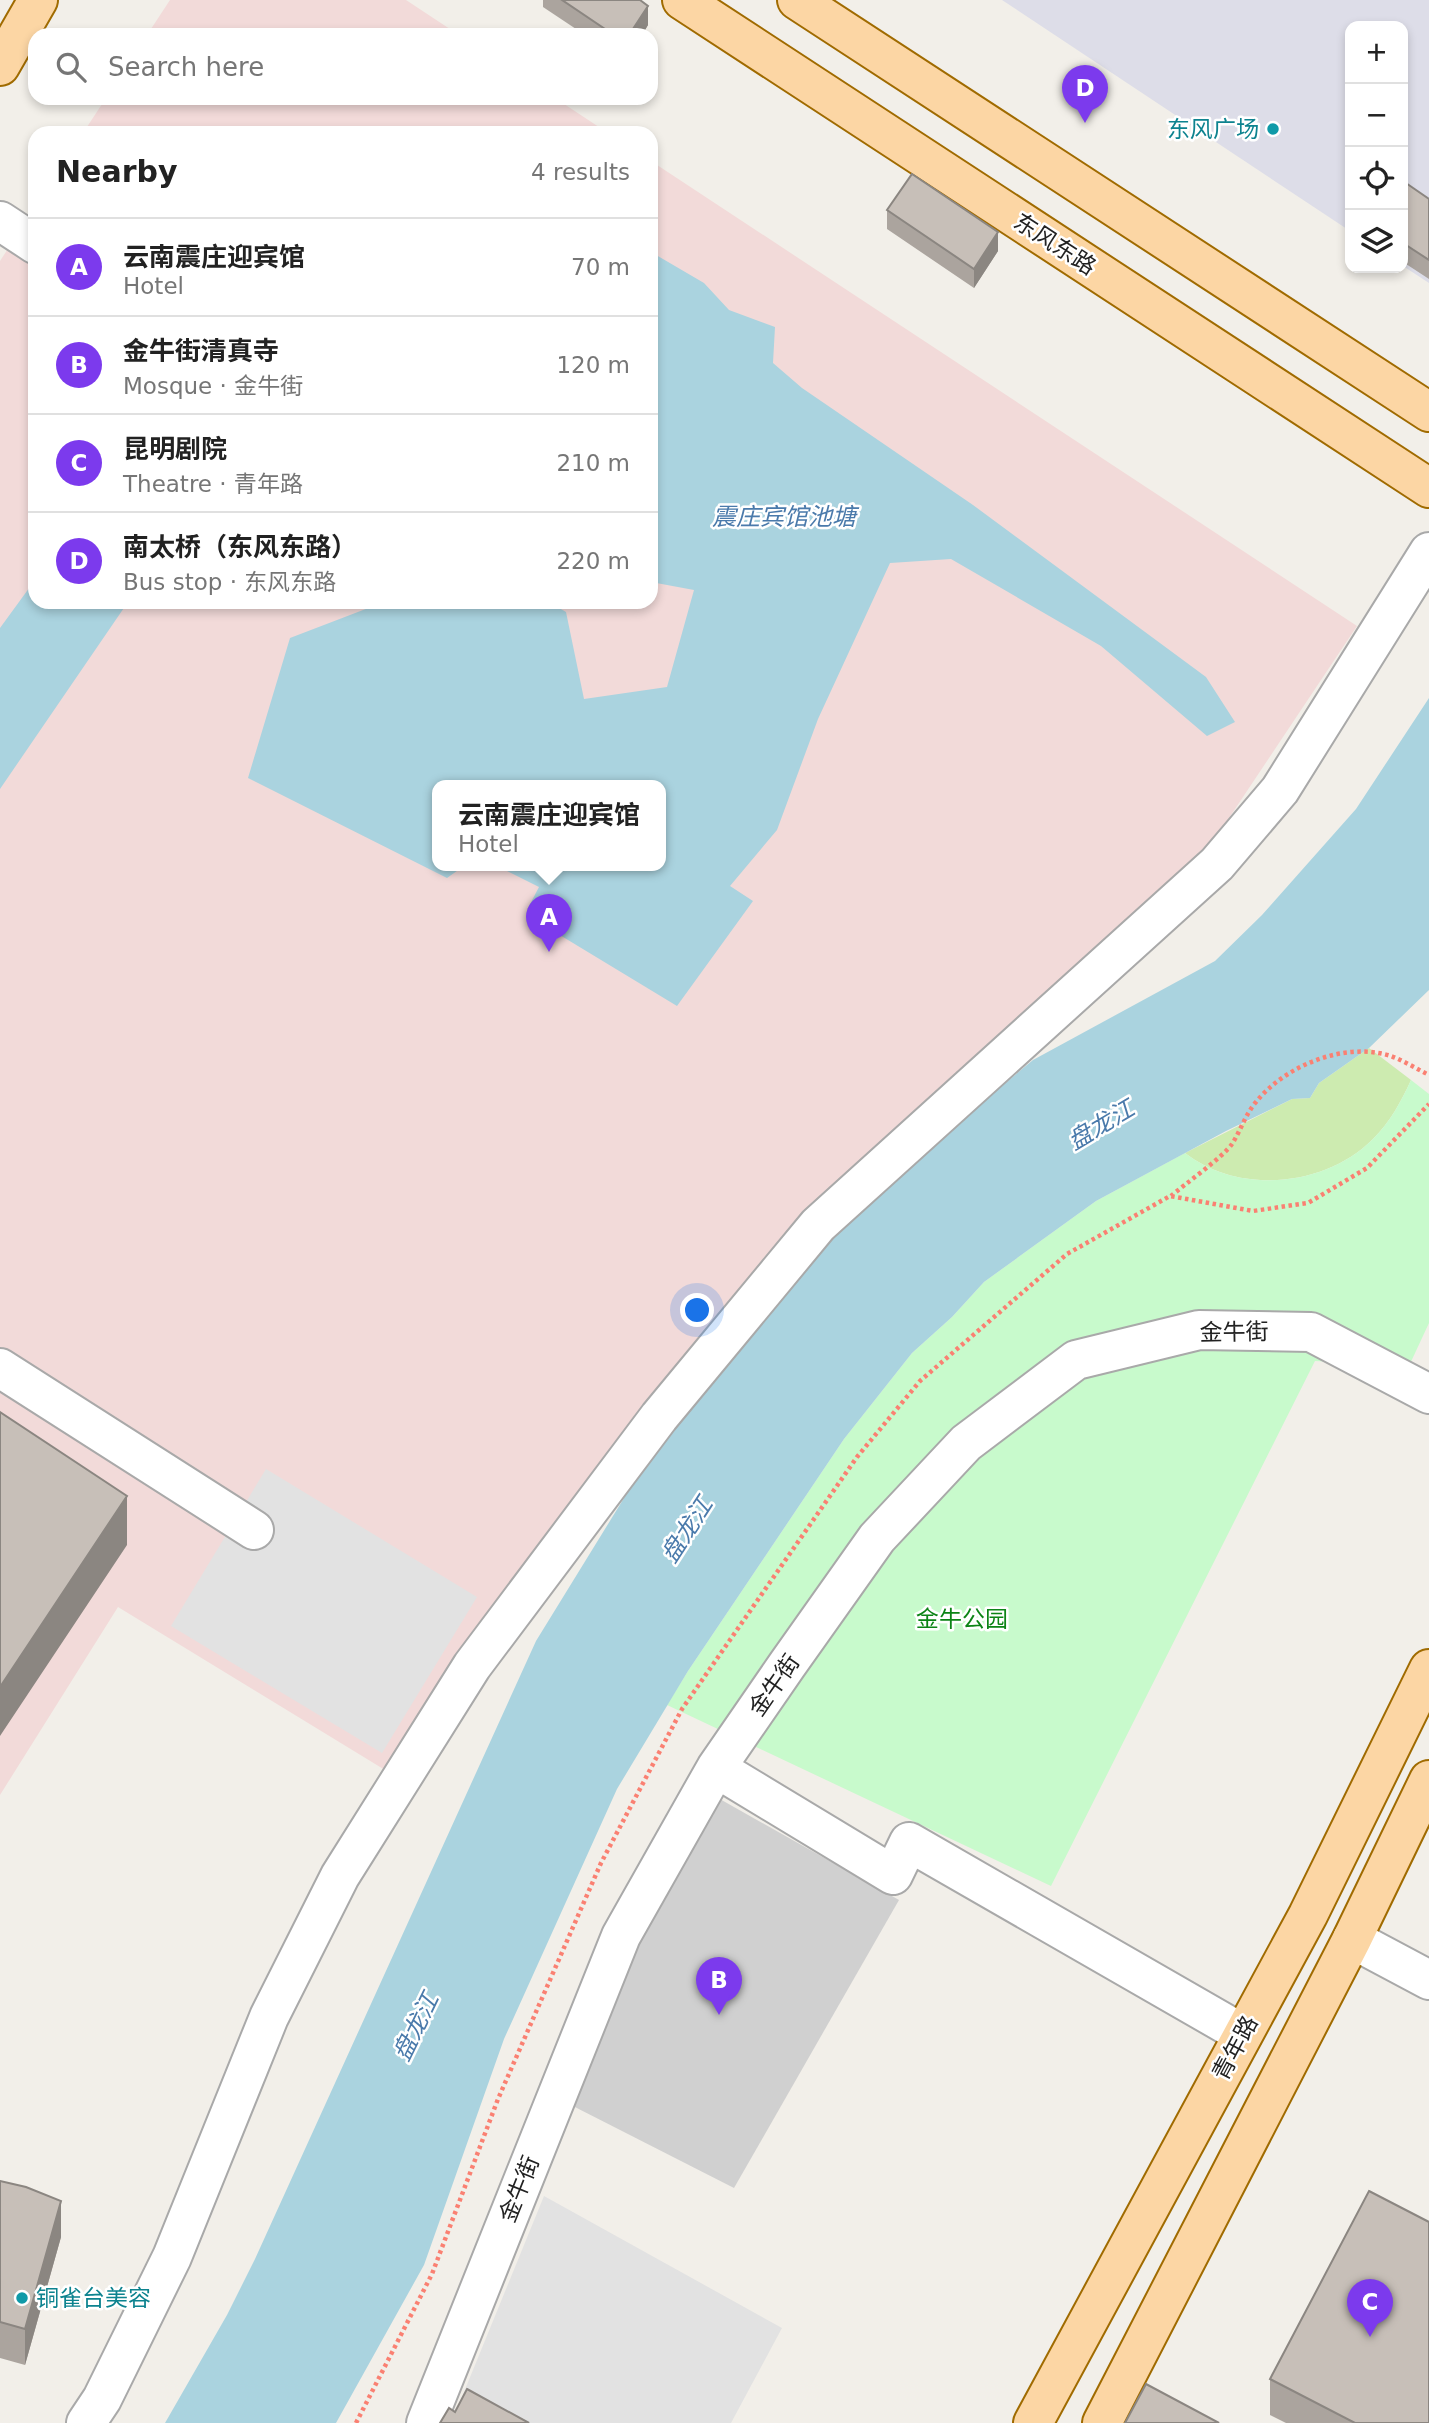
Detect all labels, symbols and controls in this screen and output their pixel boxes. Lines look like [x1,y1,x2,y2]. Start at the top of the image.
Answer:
map controls [1345,21,1408,273]
button: + [1345,21,1408,84]
search box [28,28,658,105]
icon: search [52,48,90,86]
text: Search here [108,52,264,82]
pin: D [1062,65,1108,123]
button: − [1345,84,1408,147]
place label: 东风广场 [1167,116,1259,142]
marker: 东风广场 [1265,121,1281,137]
button: locate [1345,147,1408,210]
text: Nearby [56,154,178,189]
text: 4 results [531,159,630,185]
street label: 东风东路 [1009,208,1101,280]
button: layers [1345,210,1408,273]
text: 云南震庄迎宾馆 [123,242,305,272]
text: A [70,254,88,280]
text: 70 m [571,254,630,280]
text: Hotel [123,273,184,299]
text: 金牛街清真寺 [123,336,279,366]
text: B [70,352,88,378]
text: 120 m [556,352,630,378]
text: Mosque · 金牛街 [123,373,303,399]
text: 昆明剧院 [123,434,227,464]
text: C [71,450,87,476]
text: 210 m [556,450,630,476]
text: Theatre · 青年路 [123,471,303,497]
water label: 震庄宾馆池塘 [712,503,860,531]
text: 南太桥（东风东路） [123,532,357,562]
text: D [69,548,89,574]
text: 220 m [556,548,630,574]
text: Bus stop · 东风东路 [123,569,336,595]
popup [432,780,666,871]
text: 云南震庄迎宾馆 [458,800,640,830]
text: Hotel [458,831,519,857]
pin: A [526,894,572,952]
water label: 盘龙江 [1063,1093,1142,1156]
your location [680,1293,714,1327]
street label: 金牛街 [1199,1318,1269,1346]
water label: 盘龙江 [656,1490,720,1568]
park label: 金牛公园 [916,1606,1008,1632]
street label: 金牛街 [744,1649,804,1721]
pin: B [696,1957,742,2015]
water label: 盘龙江 [388,1986,446,2065]
street label: 青年路 [1207,2011,1263,2085]
street label: 金牛街 [494,2152,544,2226]
pin: C [1347,2279,1393,2337]
place label: 铜雀台美容 [36,2285,151,2311]
marker: 铜雀台美容 [14,2290,30,2306]

